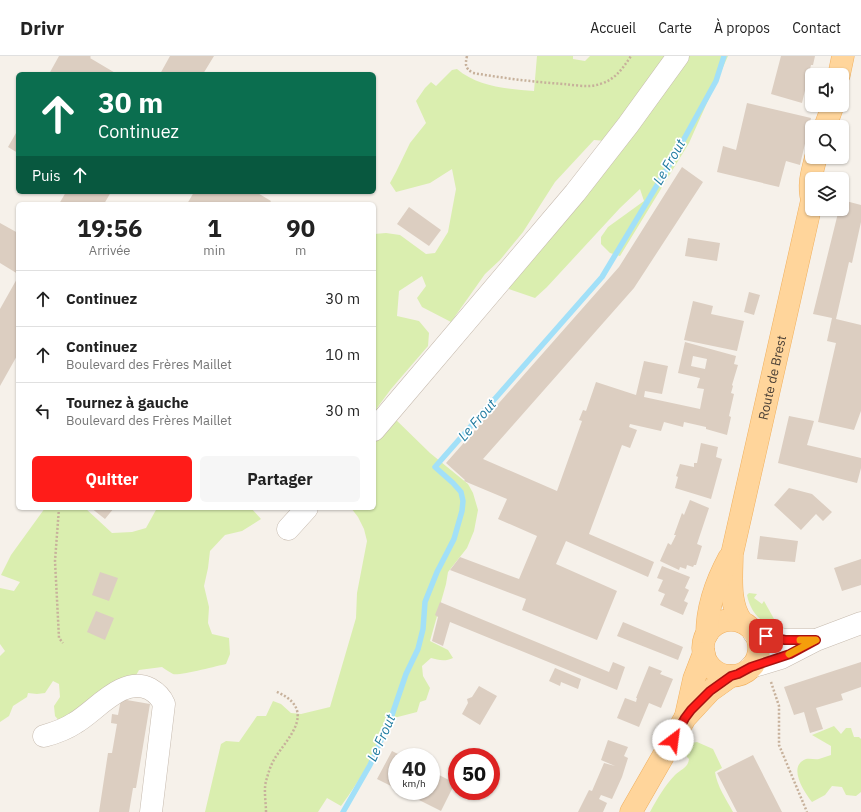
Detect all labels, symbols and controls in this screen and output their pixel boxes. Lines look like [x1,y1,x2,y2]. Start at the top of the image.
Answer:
text: Drivr [20,16,64,40]
text: Accueil [590,19,636,37]
text: Carte [658,19,692,37]
text: À propos [714,19,770,37]
text: Contact [792,19,841,37]
map controls [805,68,849,216]
button: sound [805,68,849,112]
text: 30 m [98,84,163,121]
icon: ahead [32,88,84,140]
text: Continuez [98,120,179,143]
button: search [805,120,849,164]
water label: Le Frout [649,136,689,188]
icon: ahead [69,164,91,186]
text: Puis [32,166,61,185]
button: layers [805,172,849,216]
text: 19:56 [77,212,142,244]
text: 1 [207,212,222,244]
text: 90 [286,212,315,244]
text: Arrivée [89,242,131,259]
text: min [203,242,225,259]
text: m [295,242,306,259]
icon: ahead [32,288,54,310]
text: Continuez [66,289,137,308]
text: 30 m [325,289,360,308]
street label: Route de Brest [754,333,790,422]
text: Continuez [66,337,137,356]
icon: ahead [32,344,54,366]
text: 10 m [325,345,360,364]
text: Boulevard des Frères Maillet [66,356,232,373]
text: Tournez à gauche [66,393,189,412]
water label: Le Frout [454,395,500,445]
icon: left [32,400,54,422]
text: 30 m [325,401,360,420]
text: Boulevard des Frères Maillet [66,412,232,429]
button: Quitter [32,456,192,502]
button: Partager [200,456,360,502]
pin [749,619,783,653]
icon: arrive [755,625,777,647]
water label: Le Frout [363,711,399,764]
position arrow [652,719,694,761]
speed limit sign: 50 [448,748,500,800]
text: 40 [402,755,426,782]
text: km/h [402,777,426,790]

